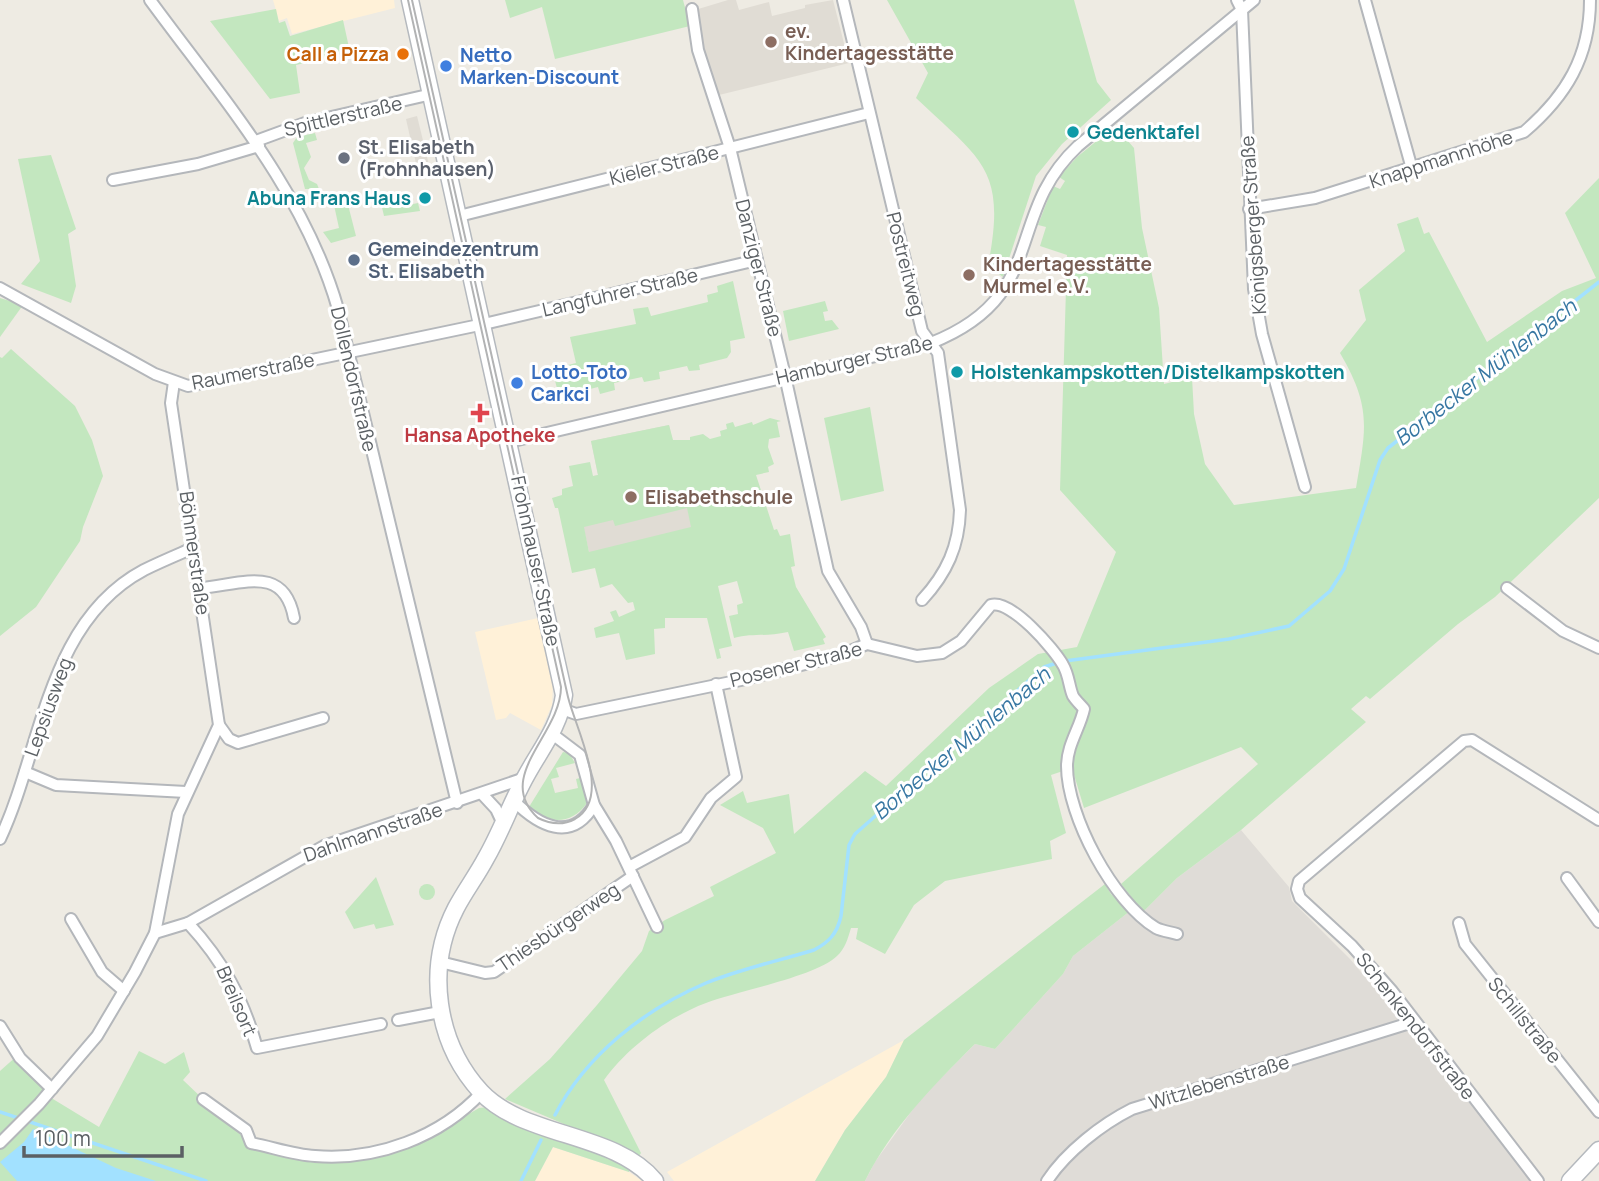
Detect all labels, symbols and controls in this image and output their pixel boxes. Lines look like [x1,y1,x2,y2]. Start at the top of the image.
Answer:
place label: ev. Kindertagesstätte [785,18,954,66]
marker: ev. Kindertagesstätte [763,34,779,50]
place label: Call a Pizza [287,41,389,67]
place label: Netto Marken-Discount [460,42,619,90]
marker: Call a Pizza [395,46,411,62]
marker: Netto Marken-Discount [438,58,454,74]
street label: Spittlerstraße [281,90,405,142]
place label: Gedenktafel [1087,119,1200,145]
street label: Knappmannhöhe [1366,123,1516,195]
marker: Gedenktafel [1065,124,1081,140]
place label: St. Elisabeth (Frohnhausen) [358,134,496,182]
street label: Königsberger Straße [1234,135,1272,315]
street label: Kieler Straße [607,139,721,191]
marker: St. Elisabeth (Frohnhausen) [336,150,352,166]
place label: Abuna Frans Haus [247,185,411,211]
marker: Abuna Frans Haus [417,190,433,206]
street label: Danziger Straße [729,196,789,340]
street label: Postreitweg [881,209,931,319]
place label: Gemeindezentrum St. Elisabeth [368,236,539,284]
place label: Kindertagesstätte Murmel e.V. [983,251,1152,299]
marker: Gemeindezentrum St. Elisabeth [346,252,362,268]
street label: Langfuhrer Straße [539,261,701,323]
marker: Kindertagesstätte Murmel e.V. [961,267,977,283]
water label: Borbecker Mühlenbach [1388,291,1583,452]
street label: Dollendorfstraße [325,304,383,454]
street label: Hamburger Straße [773,329,935,391]
street label: Raumerstraße [189,346,317,396]
place label: Lotto-Toto Carkci [531,359,628,407]
place label: Holstenkampskotten/Distelkampskotten [971,359,1345,385]
marker: Holstenkampskotten/Distelkampskotten [949,364,965,380]
marker: Lotto-Toto Carkci [509,375,525,391]
marker: Hansa Apotheke [472,405,488,421]
place label: Hansa Apotheke [405,422,555,448]
street label: Frohnhauser Straße [505,473,567,649]
place label: Elisabethschule [645,484,793,510]
street label: Böhmerstraße [173,489,217,617]
marker: Elisabethschule [623,489,639,505]
street label: Posener Straße [727,635,865,693]
street label: Lepsiusweg [18,654,78,760]
water label: Borbecker Mühlenbach [866,659,1057,826]
street label: Dahlmannstraße [300,796,446,868]
street label: Thiesbürgerweg [491,876,625,978]
street label: Schenkendorfstraße [1350,947,1482,1105]
street label: Breilsort [211,962,263,1040]
street label: Schillstraße [1482,971,1568,1069]
street label: Witzlebenstraße [1146,1048,1292,1116]
scale bar [24,1114,182,1158]
text: 100 m [35,1124,91,1152]

